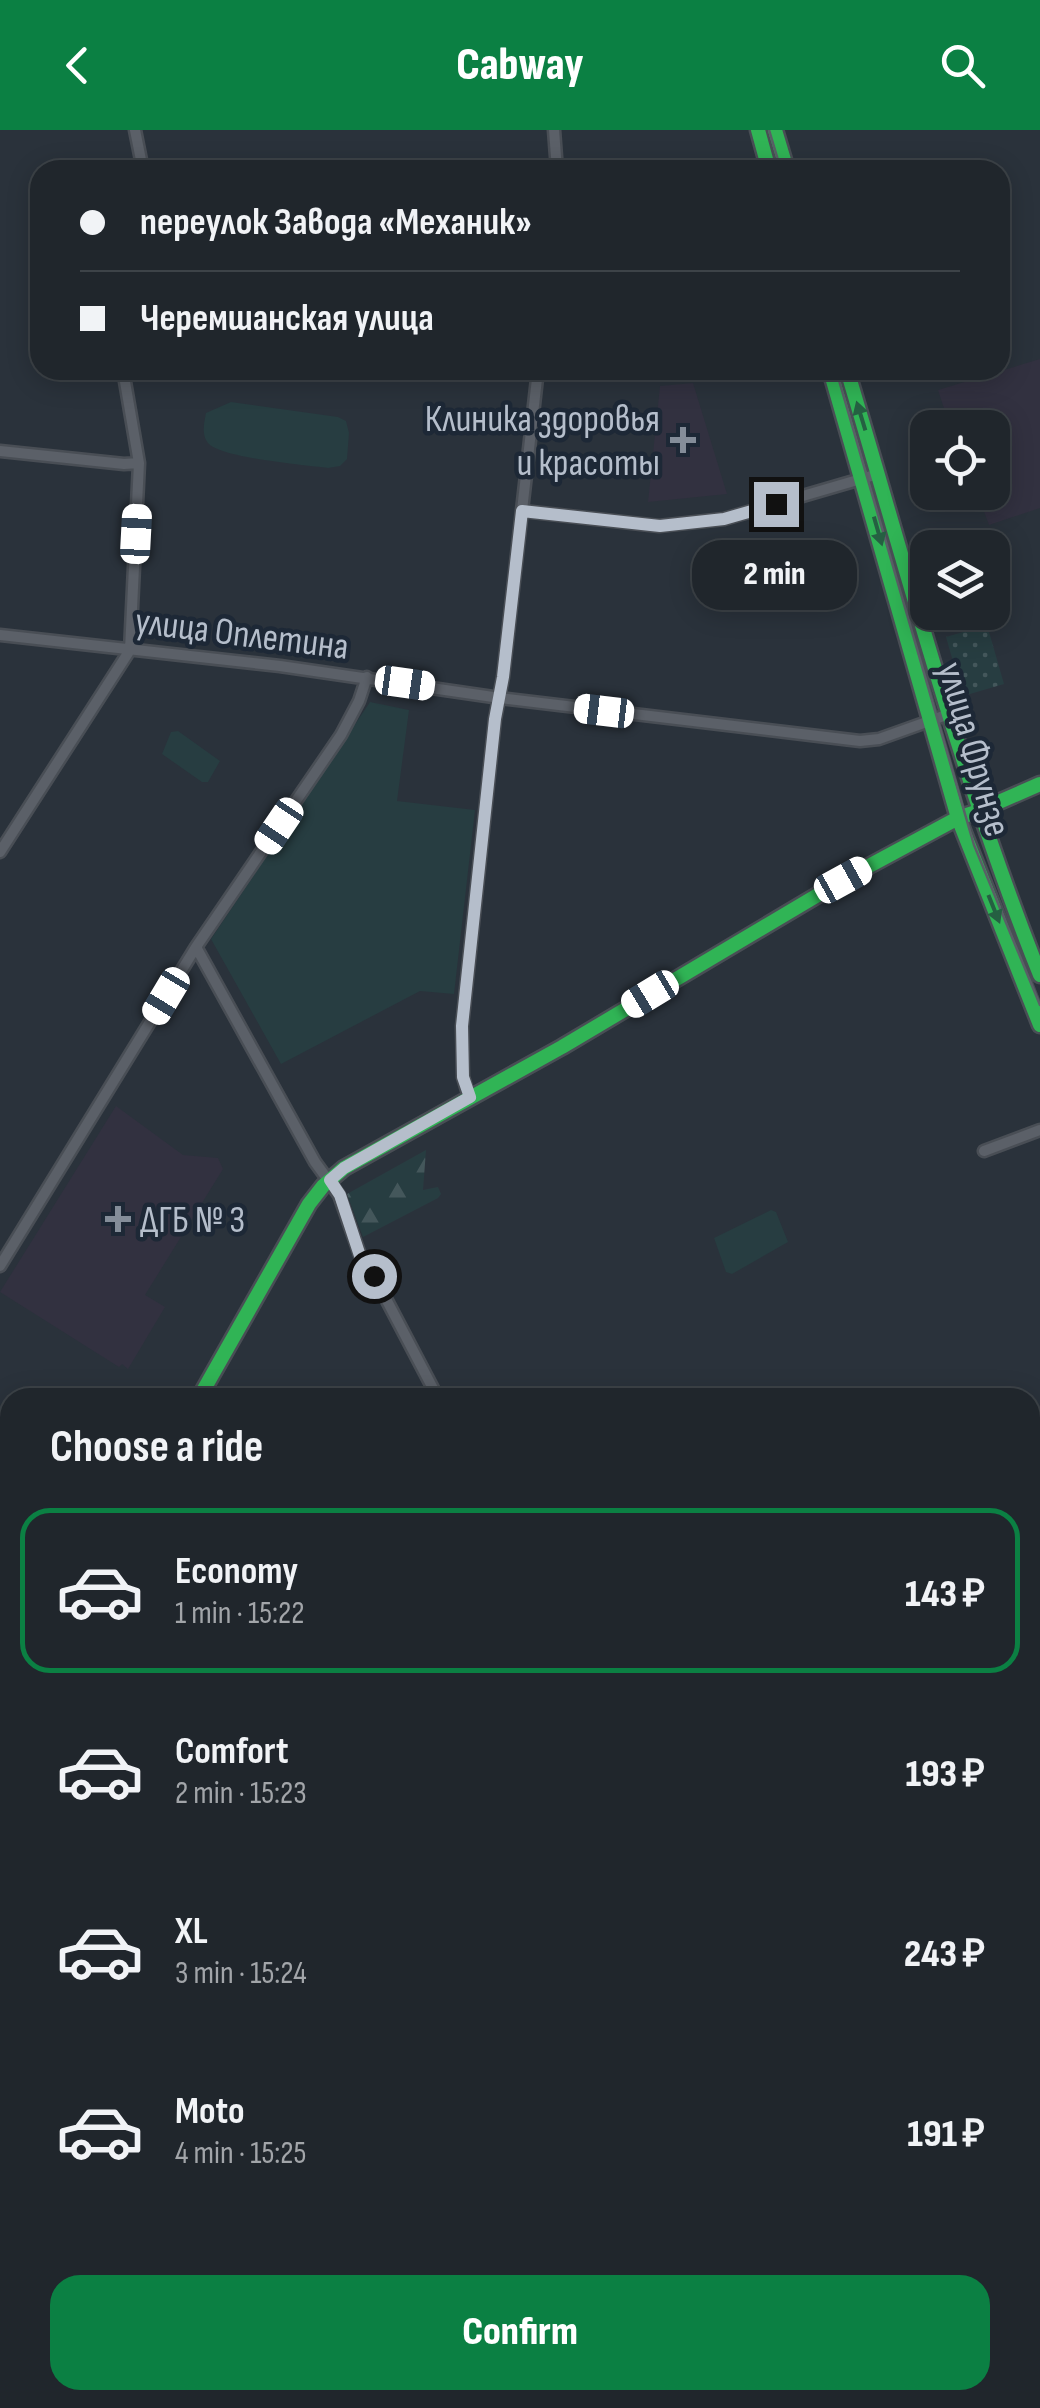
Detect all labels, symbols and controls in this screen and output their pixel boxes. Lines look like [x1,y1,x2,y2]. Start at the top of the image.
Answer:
icon: back [50,38,105,93]
text: Cabway [456,38,584,93]
icon: search [935,38,990,93]
text: переулок Завода «Механик» [140,200,532,245]
text: Черемшанская улица [140,296,434,341]
place label: Клиника здоровья и красоты [425,397,660,486]
one-way arrow [853,400,868,431]
map controls [910,410,1010,630]
button: locate [910,410,1010,510]
marker: Клиника здоровья и красоты [670,427,696,453]
route end [754,482,799,527]
car [119,503,153,565]
one-way arrow [871,516,886,546]
button: layers [910,530,1010,630]
callout: 2 min [694,539,858,609]
text: 2 min [743,555,806,594]
street label: улица Оплетина [133,599,351,670]
street label: улица Фрунзе [927,657,1020,842]
car [373,664,437,702]
car [572,692,636,730]
car [250,793,308,859]
car [809,852,877,908]
one-way arrow [986,894,1002,924]
car [138,963,194,1029]
car [617,966,683,1022]
place label: ДГБ № 3 [140,1198,245,1243]
marker: ДГБ № 3 [105,1206,131,1232]
route start [352,1254,397,1299]
text: Choose a ride [50,1420,263,1475]
icon: car [55,1546,145,1636]
text: Economy [175,1549,298,1594]
text: 143 ₽ [905,1572,985,1617]
text: 1 min · 15:22 [175,1594,305,1633]
icon: car [55,1726,145,1816]
text: Comfort [175,1729,289,1774]
text: 193 ₽ [905,1752,985,1797]
text: 2 min · 15:23 [175,1774,307,1813]
icon: car [55,1906,145,1996]
text: XL [175,1909,208,1954]
text: 243 ₽ [904,1932,985,1977]
text: 3 min · 15:24 [175,1954,307,1993]
icon: car [55,2086,145,2176]
text: Moto [175,2089,245,2134]
text: 191 ₽ [907,2112,985,2157]
text: 4 min · 15:25 [175,2134,306,2173]
button: Confirm [50,2275,990,2390]

